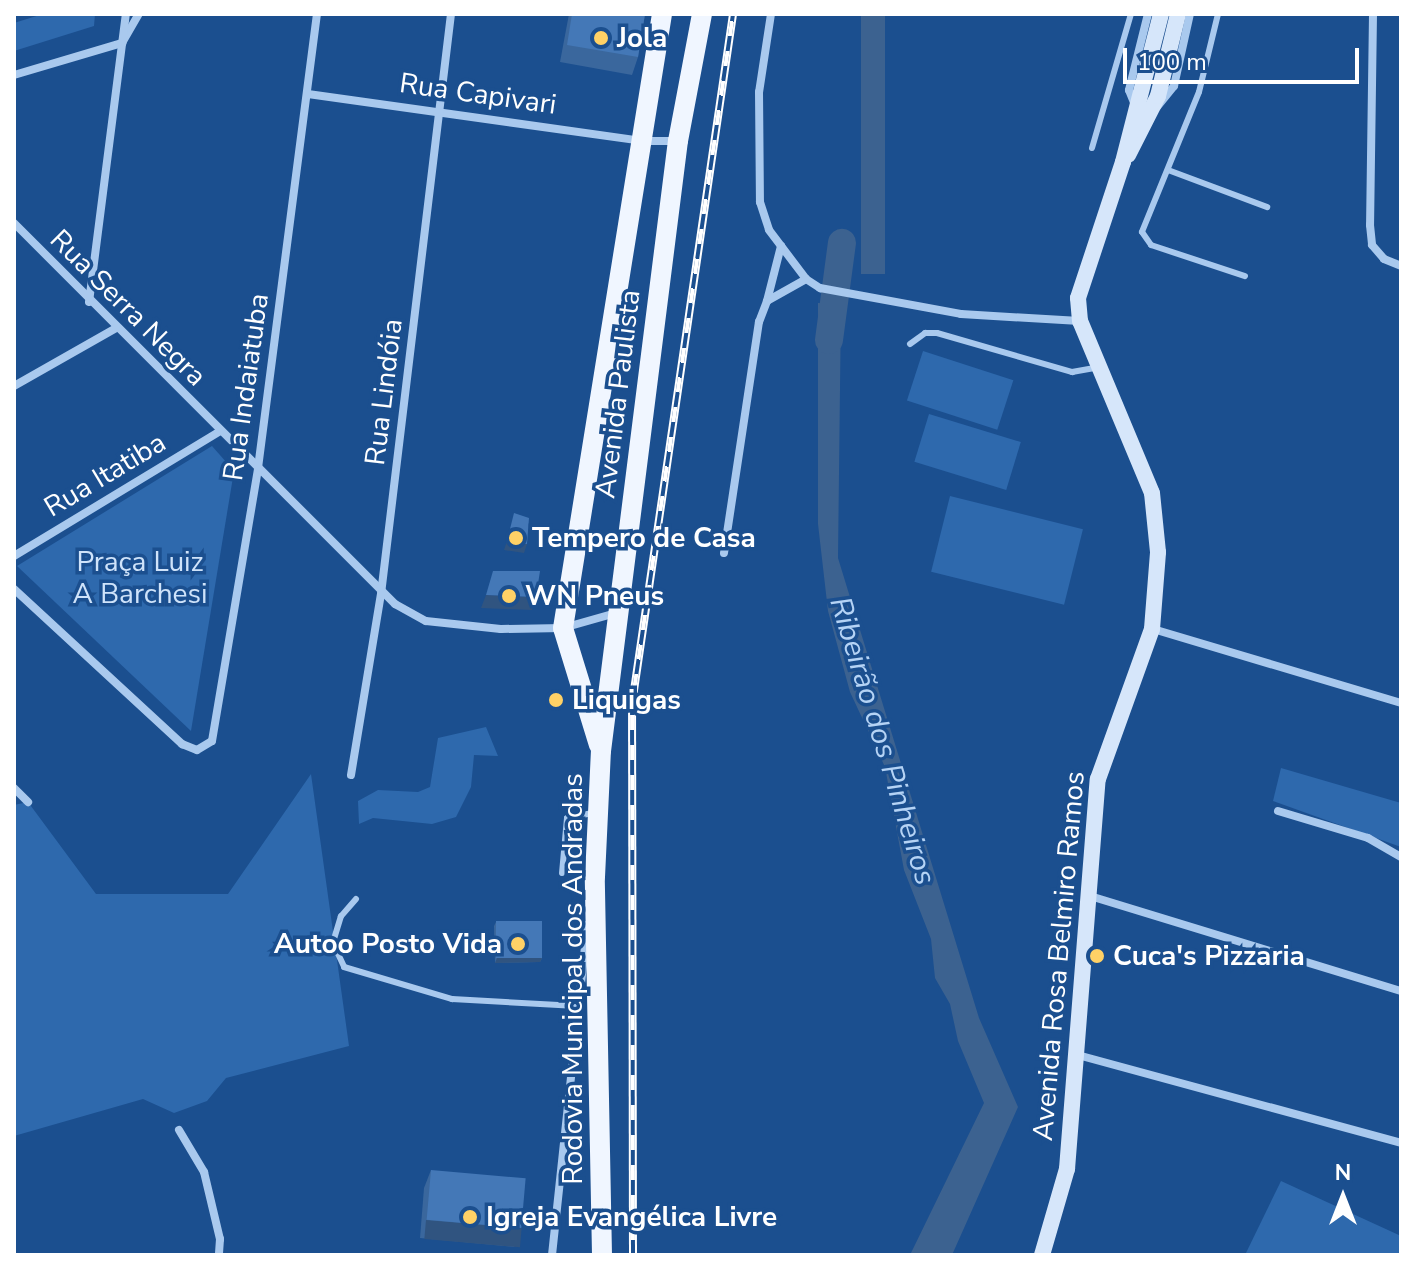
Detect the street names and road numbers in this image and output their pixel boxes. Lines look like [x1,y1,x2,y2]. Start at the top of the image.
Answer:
street label: Rua Capivari [397,66,559,122]
street label: Rua Serra Negra [43,223,213,393]
street label: Avenida Paulista [589,288,647,500]
street label: Rua Indaiatuba [216,291,276,483]
street label: Rua Lindóia [358,317,410,467]
street label: Rua Itatiba [38,426,172,524]
street label: Avenida Rosa Belmiro Ramos [1026,770,1092,1142]
street label: Rodovia Municipal dos Andradas [556,773,590,1185]

